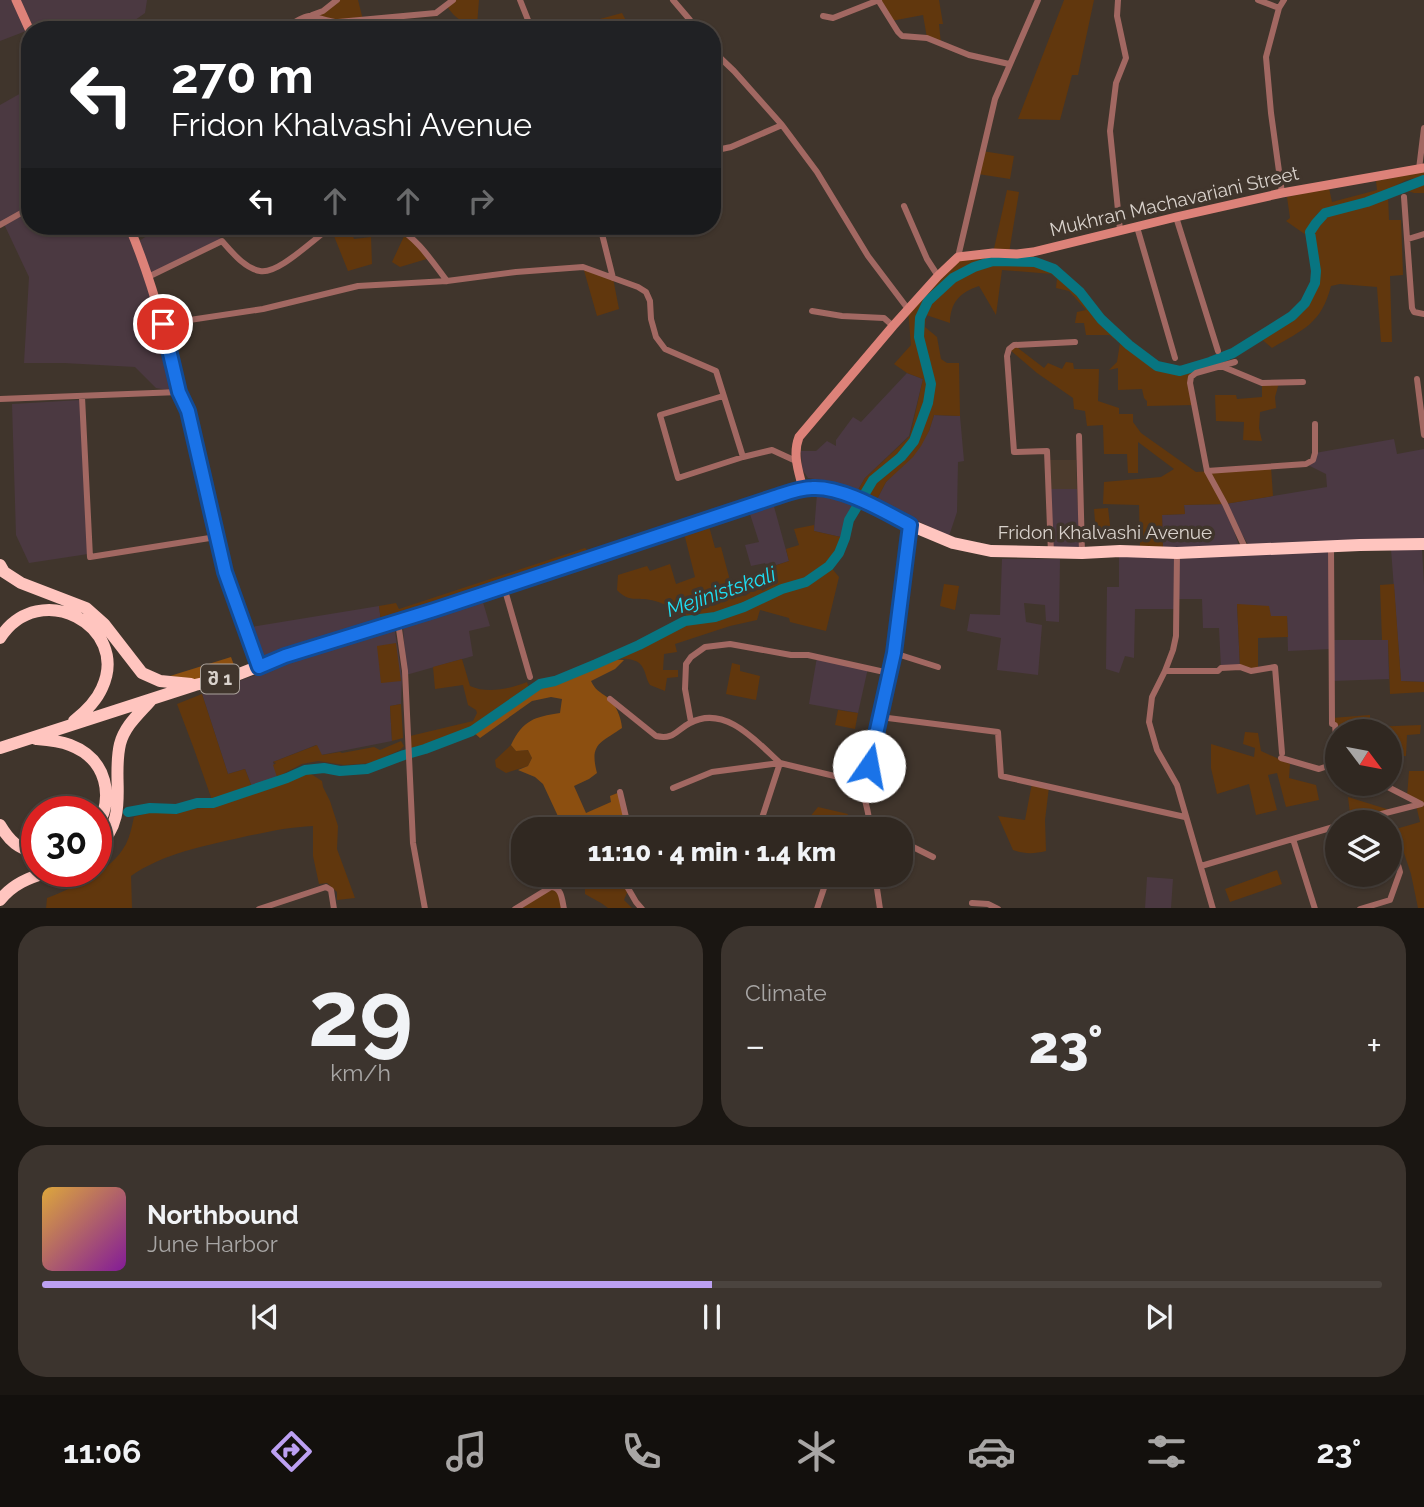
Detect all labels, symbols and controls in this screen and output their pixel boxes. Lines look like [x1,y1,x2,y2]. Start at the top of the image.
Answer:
text: 270 m [171,47,314,104]
icon: left [56,49,147,140]
text: Fridon Khalvashi Avenue [171,106,532,143]
street label: Mukhran Machavariani Street [1047,162,1301,240]
icon: left [243,182,281,220]
icon: ahead [316,182,354,220]
icon: ahead [389,182,427,220]
icon: right [462,182,500,220]
pin [133,294,193,354]
icon: arrive [144,305,182,343]
street label: Fridon Khalvashi Avenue [998,521,1212,543]
water label: Mejinistskali [663,561,779,622]
road number: შ 1 [201,664,239,694]
north arrow [1325,719,1402,796]
map controls [1325,719,1402,887]
position arrow [832,729,906,803]
speed limit sign: 30 [21,796,112,887]
button: layers [1325,810,1402,887]
text: 11:10 · 4 min · 1.4 km [588,837,836,867]
text: 29 [308,960,413,1067]
text: Climate [745,979,827,1006]
text: 23° [1029,1014,1103,1075]
text: − [745,1023,765,1068]
text: + [1366,1023,1382,1068]
text: km/h [330,1059,391,1086]
text: Northbound [147,1200,299,1230]
text: June Harbor [147,1230,278,1257]
icon: previous [246,1298,284,1336]
icon: pause [693,1298,731,1336]
icon: next [1140,1298,1178,1336]
icon: directions [267,1427,316,1476]
icon: music [442,1427,491,1476]
icon: phone [617,1427,666,1476]
icon: climate [792,1427,841,1476]
icon: car [967,1427,1016,1476]
icon: filters [1142,1427,1191,1476]
text: 11:06 [63,1433,142,1470]
text: 23° [1317,1433,1361,1470]

